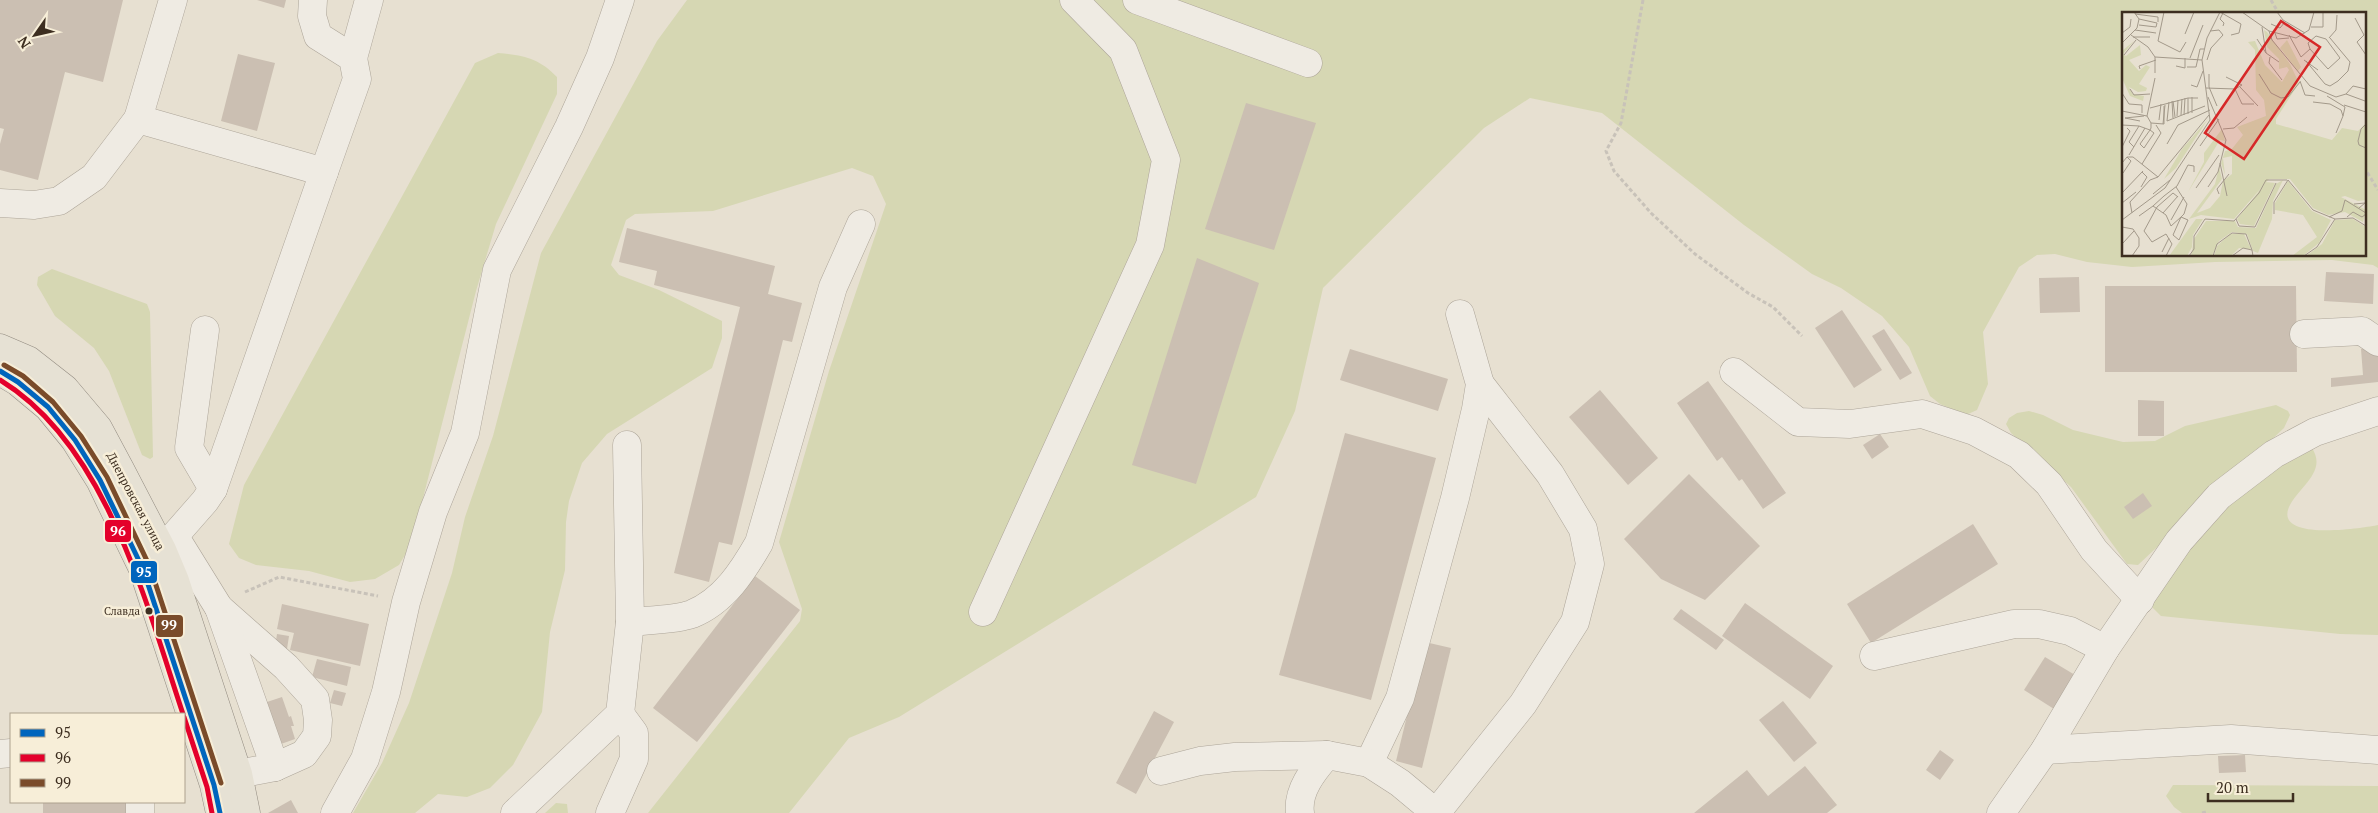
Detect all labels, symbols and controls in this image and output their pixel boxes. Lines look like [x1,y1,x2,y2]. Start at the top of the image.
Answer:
north arrow [10,10,60,60]
inset map [2122,12,2366,256]
text: N [13,33,35,52]
street label: Днепровская улица [104,449,168,553]
line badge: 96 [104,519,132,543]
text: 96 [110,521,126,540]
line badge: 95 [130,560,158,584]
text: 95 [136,562,152,581]
place label: Славда [104,604,140,618]
marker: Славда [144,606,154,616]
line badge: 99 [155,614,184,638]
text: 99 [161,615,177,634]
legend [10,713,185,803]
text: 95 [55,722,71,742]
text: 96 [55,747,71,767]
scale bar [2208,770,2293,802]
text: 99 [55,772,71,792]
text: 20 m [2216,777,2249,797]

